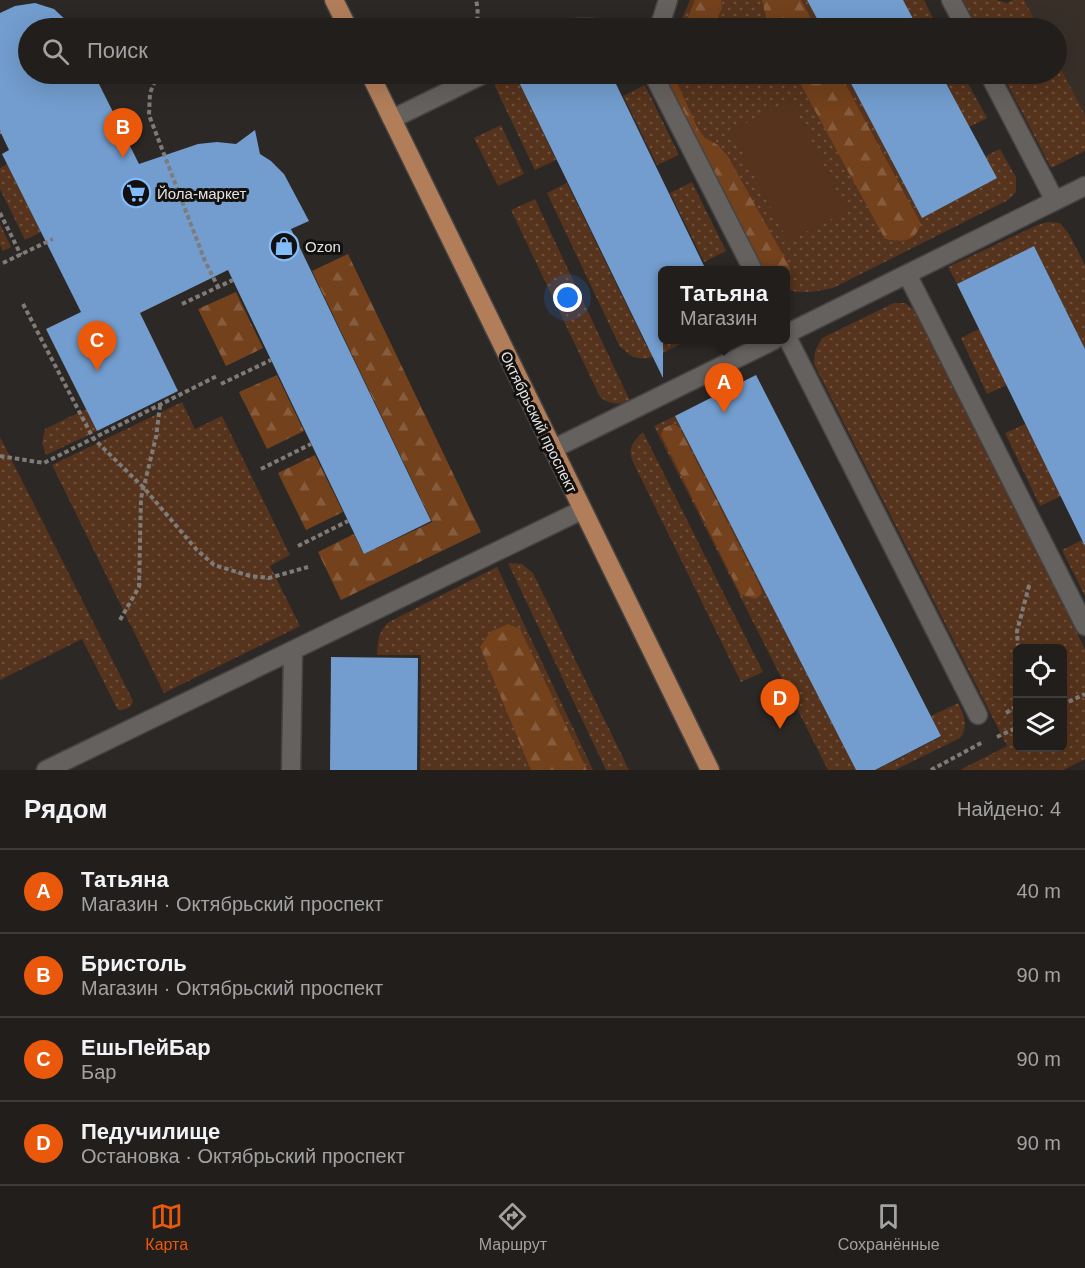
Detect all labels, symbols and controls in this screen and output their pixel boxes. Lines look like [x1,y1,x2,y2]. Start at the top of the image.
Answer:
search box [18,18,1067,84]
icon: search [39,35,72,68]
text: Поиск [87,38,148,63]
pin: B [104,108,142,158]
supermarket icon: Йола-маркет [120,177,152,209]
place label: Йола-маркет [157,185,246,202]
shop icon: Ozon [268,230,300,262]
place label: Ozon [305,238,341,255]
popup [658,266,790,344]
text: Татьяна [680,281,768,306]
your location [553,283,582,312]
text: Магазин [680,307,757,329]
pin: C [78,322,116,371]
street label: Октябрьский проспект [497,348,581,496]
pin: A [704,364,744,413]
map controls [1013,644,1067,752]
button: locate [1013,644,1067,698]
pin: D [760,680,800,729]
button: layers [1013,698,1067,752]
text: Рядом [24,794,107,824]
text: Найдено: 4 [957,798,1061,820]
text: Татьяна [81,867,169,892]
text: A [36,880,51,902]
text: 40 m [1017,880,1061,902]
text: Магазин · Октябрьский проспект [81,893,383,915]
text: Бристоль [81,951,187,976]
text: B [36,964,51,986]
text: 90 m [1017,964,1061,986]
text: Магазин · Октябрьский проспект [81,977,383,999]
text: ЕшьПейБар [81,1035,211,1060]
text: C [36,1048,51,1070]
text: 90 m [1017,1048,1061,1070]
text: Бар [81,1061,116,1083]
text: Педучилище [81,1119,220,1144]
text: D [36,1132,51,1154]
text: 90 m [1017,1132,1061,1154]
text: Остановка · Октябрьский проспект [81,1145,405,1167]
tab: Карта [145,1200,188,1254]
tab: Маршрут [479,1200,547,1254]
tab: Сохранённые [838,1200,940,1254]

